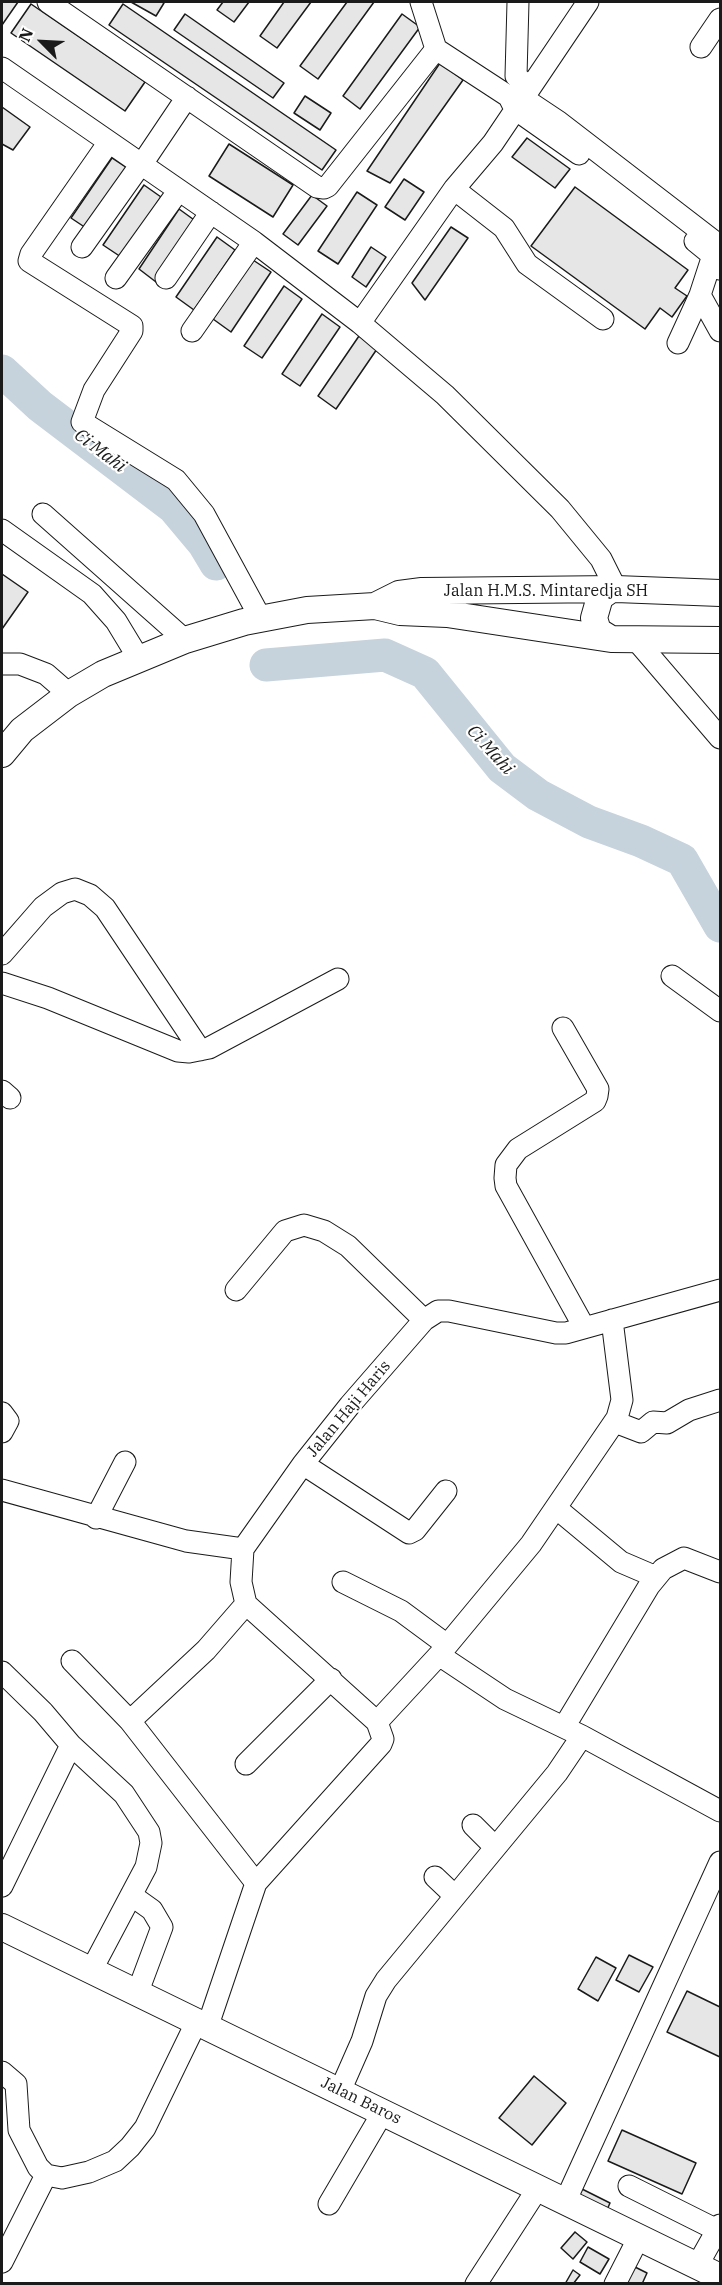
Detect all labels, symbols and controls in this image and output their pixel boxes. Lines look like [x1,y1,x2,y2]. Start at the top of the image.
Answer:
north arrow [12,12,72,72]
text: N [14,25,37,45]
water label: Ci Mahi [70,425,130,477]
street label: Jalan H.M.S. Mintaredja SH [444,581,648,601]
water label: Ci Mahi [462,721,518,779]
street label: Jalan Haji Haris [303,1357,395,1461]
street label: Jalan Baros [318,2073,404,2129]

